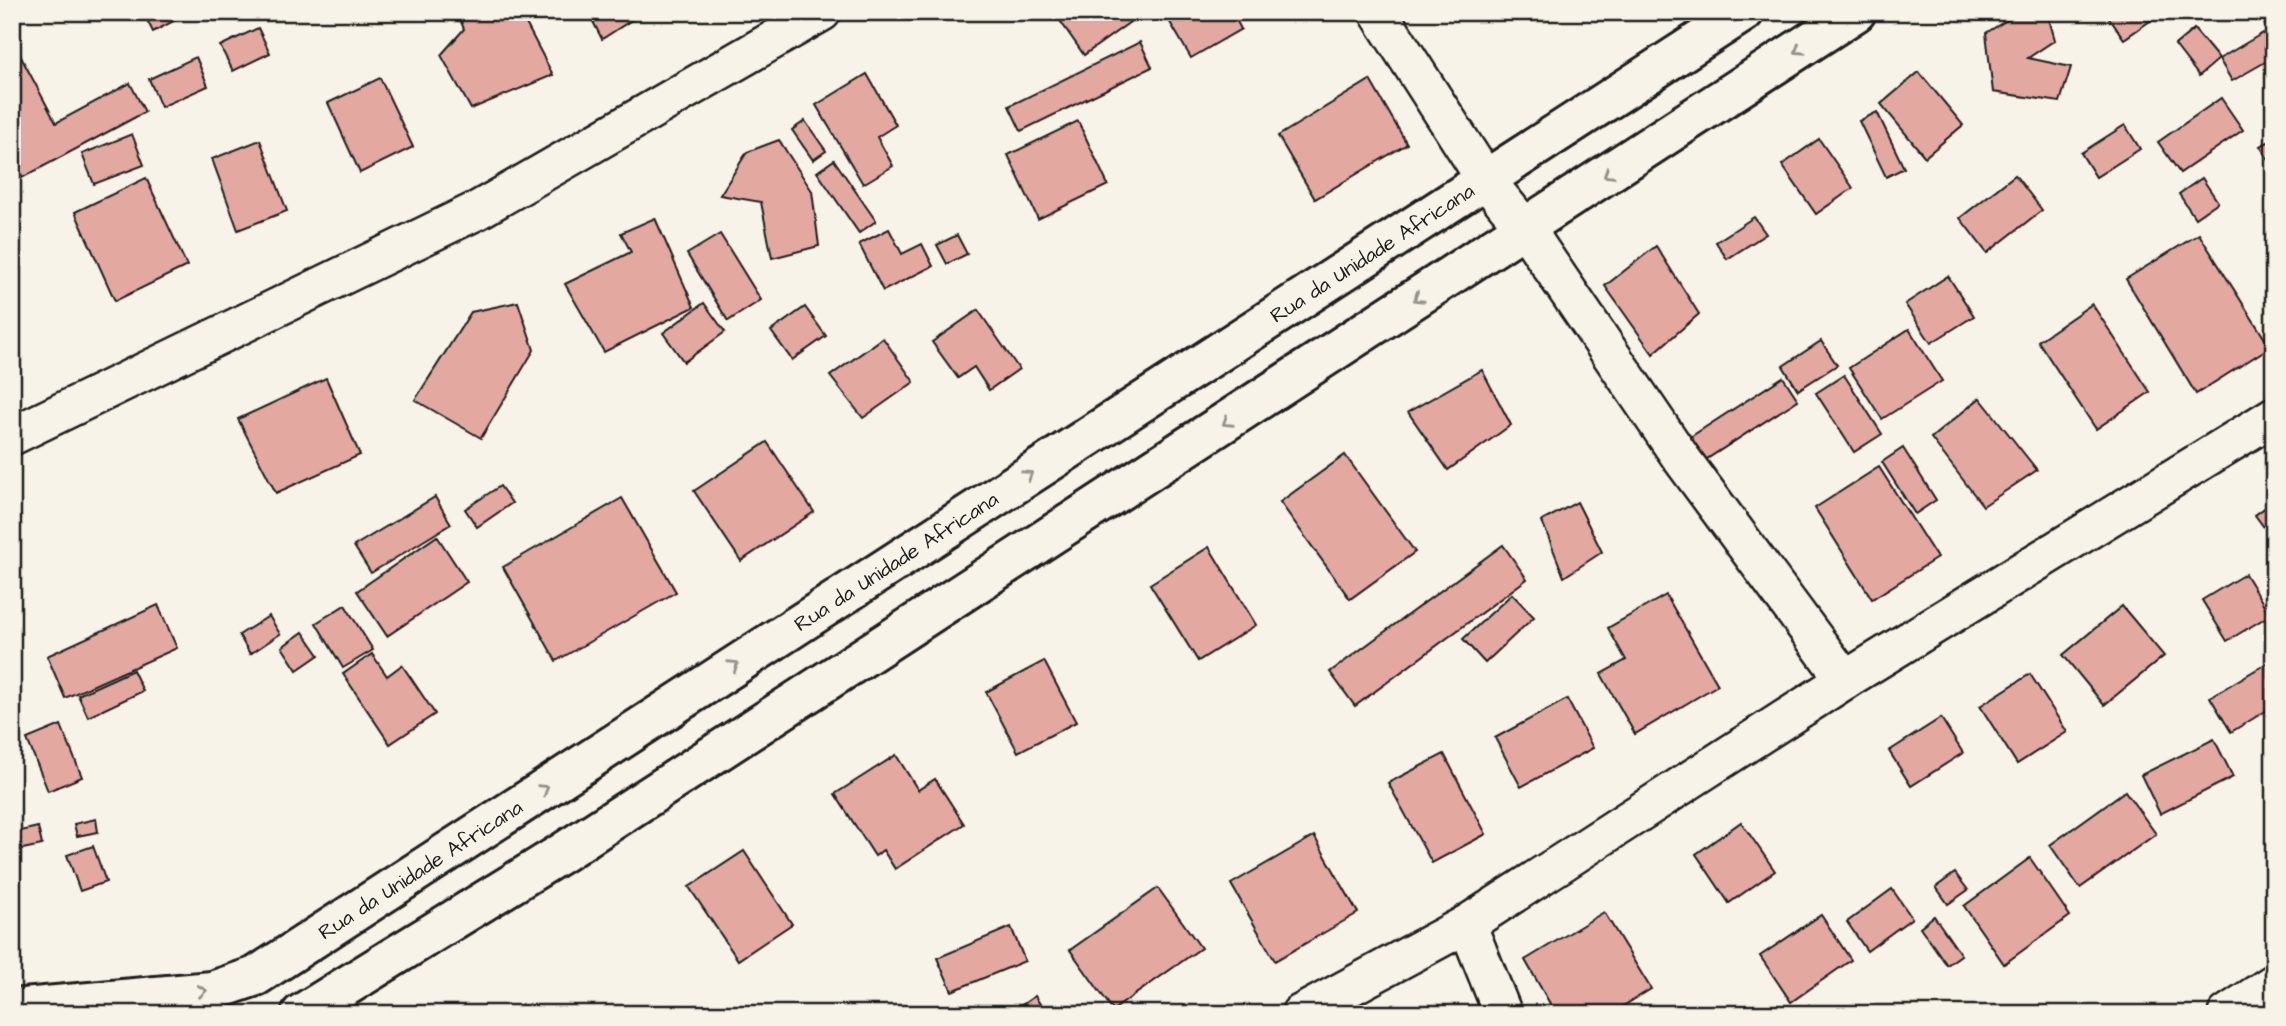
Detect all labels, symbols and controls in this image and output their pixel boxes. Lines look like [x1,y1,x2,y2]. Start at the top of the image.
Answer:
one-way arrow [1794,41,1807,54]
one-way arrow [1603,165,1616,178]
street label: Rua da Unidade Africana [1264,176,1480,330]
one-way arrow [1412,289,1425,302]
one-way arrow [1222,413,1235,426]
one-way arrow [1020,471,1033,483]
street label: Rua da Unidade Africana [789,485,1004,639]
one-way arrow [727,661,740,674]
one-way arrow [536,785,549,798]
street label: Rua da Unidade Africana [313,793,529,947]
one-way arrow [196,984,208,999]

